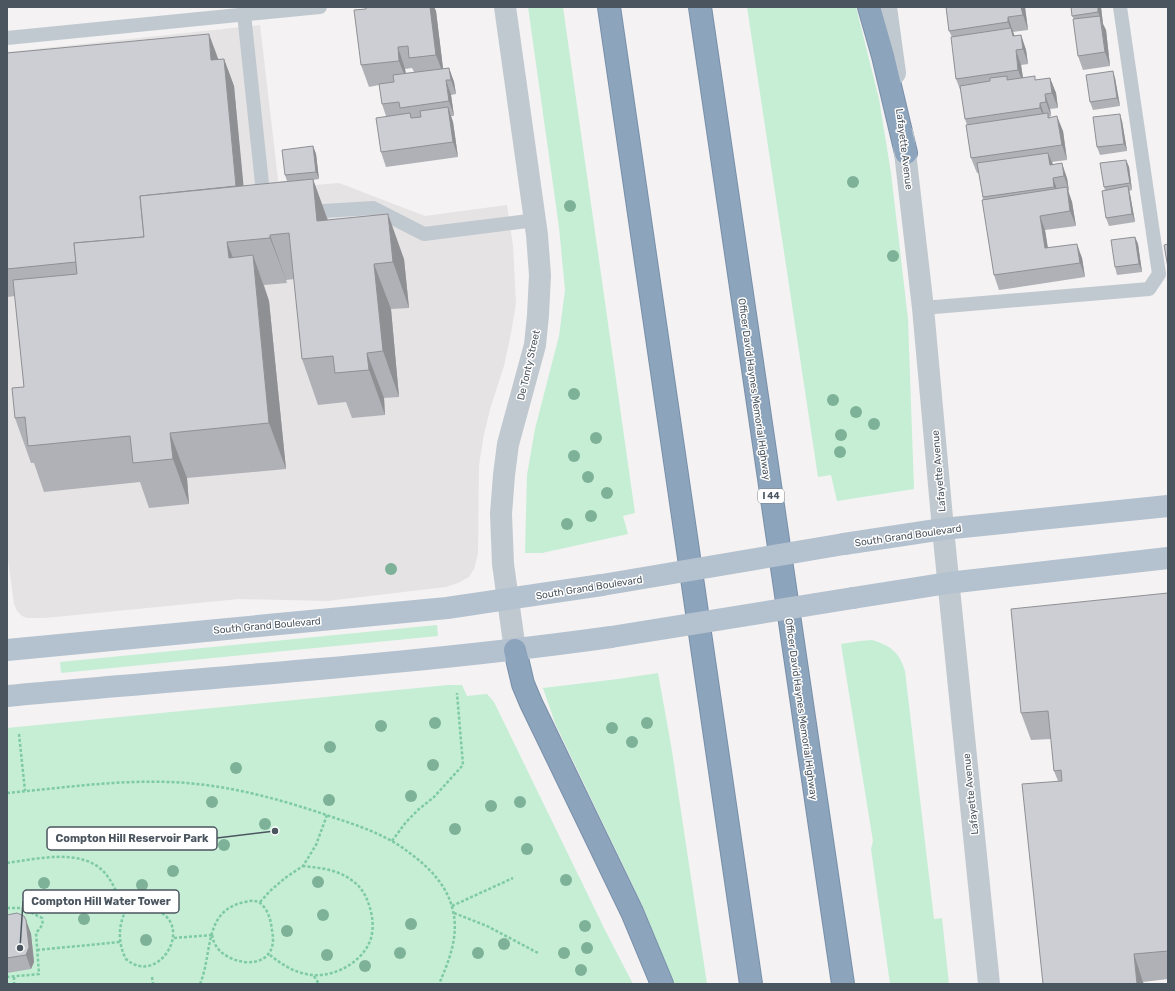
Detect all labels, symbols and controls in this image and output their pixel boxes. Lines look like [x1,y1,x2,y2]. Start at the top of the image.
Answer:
street label: Lafayette Avenue [893,108,915,191]
street label: Officer David Haynes Memorial Highway [735,297,773,481]
street label: De Tonty Street [515,329,543,402]
street label: Lafayette Avenue [929,429,949,512]
road number: I 44 [758,489,784,503]
street label: South Grand Boulevard [854,523,962,549]
street label: South Grand Boulevard [535,574,643,602]
street label: South Grand Boulevard [213,615,321,637]
street label: Officer David Haynes Memorial Highway [782,617,820,801]
street label: Lafayette Avenue [961,752,981,835]
callout: Compton Hill Reservoir Park [47,827,217,850]
text: Compton Hill Reservoir Park [56,832,209,845]
callout: Compton Hill Water Tower [23,890,179,913]
text: Compton Hill Water Tower [31,895,171,908]

